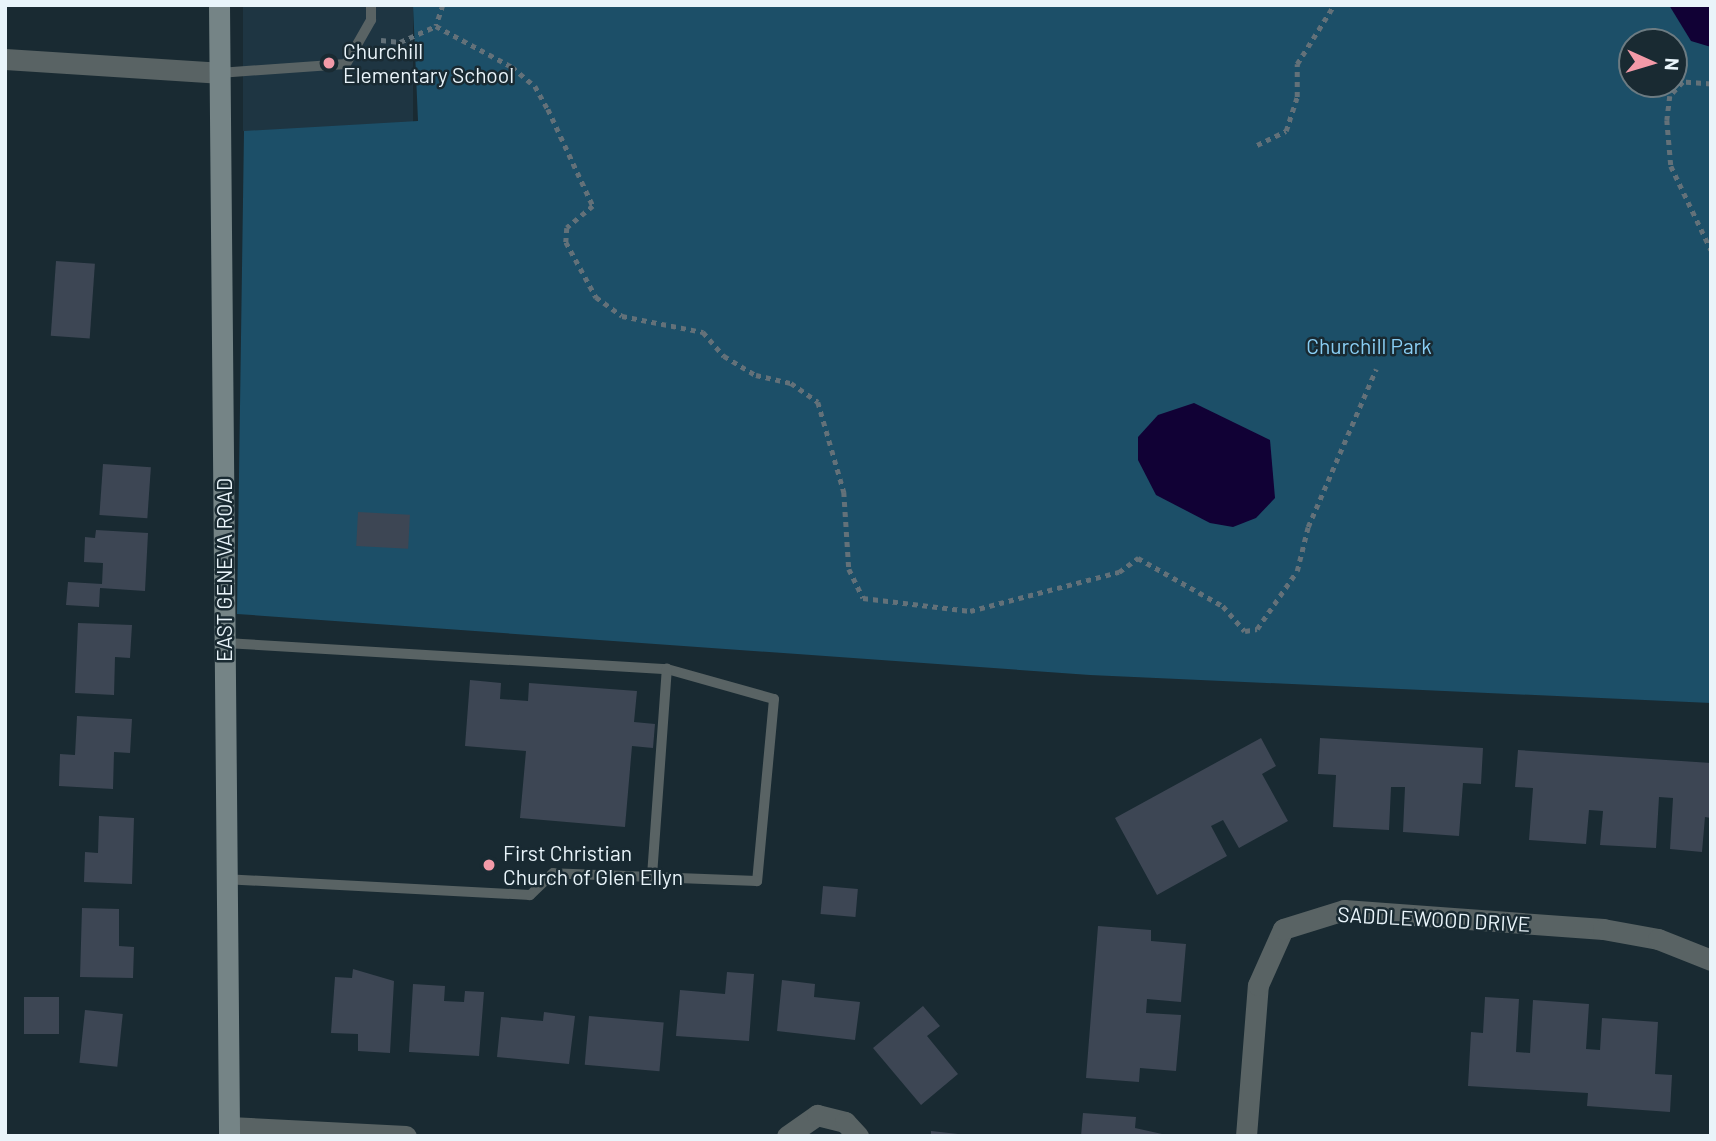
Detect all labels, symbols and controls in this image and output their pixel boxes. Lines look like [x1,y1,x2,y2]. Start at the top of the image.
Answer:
north arrow [1618,28,1688,98]
place label: Churchill Elementary School [343,38,514,88]
marker: Churchill Elementary School [321,55,337,71]
text: N [1661,57,1684,71]
park label: Churchill Park [1306,333,1432,359]
street label: EAST GENEVA ROAD [211,478,237,662]
place label: First Christian Church of Glen Ellyn [503,840,683,890]
marker: First Christian Church of Glen Ellyn [481,857,497,873]
street label: SADDLEWOOD DRIVE [1337,901,1531,937]

